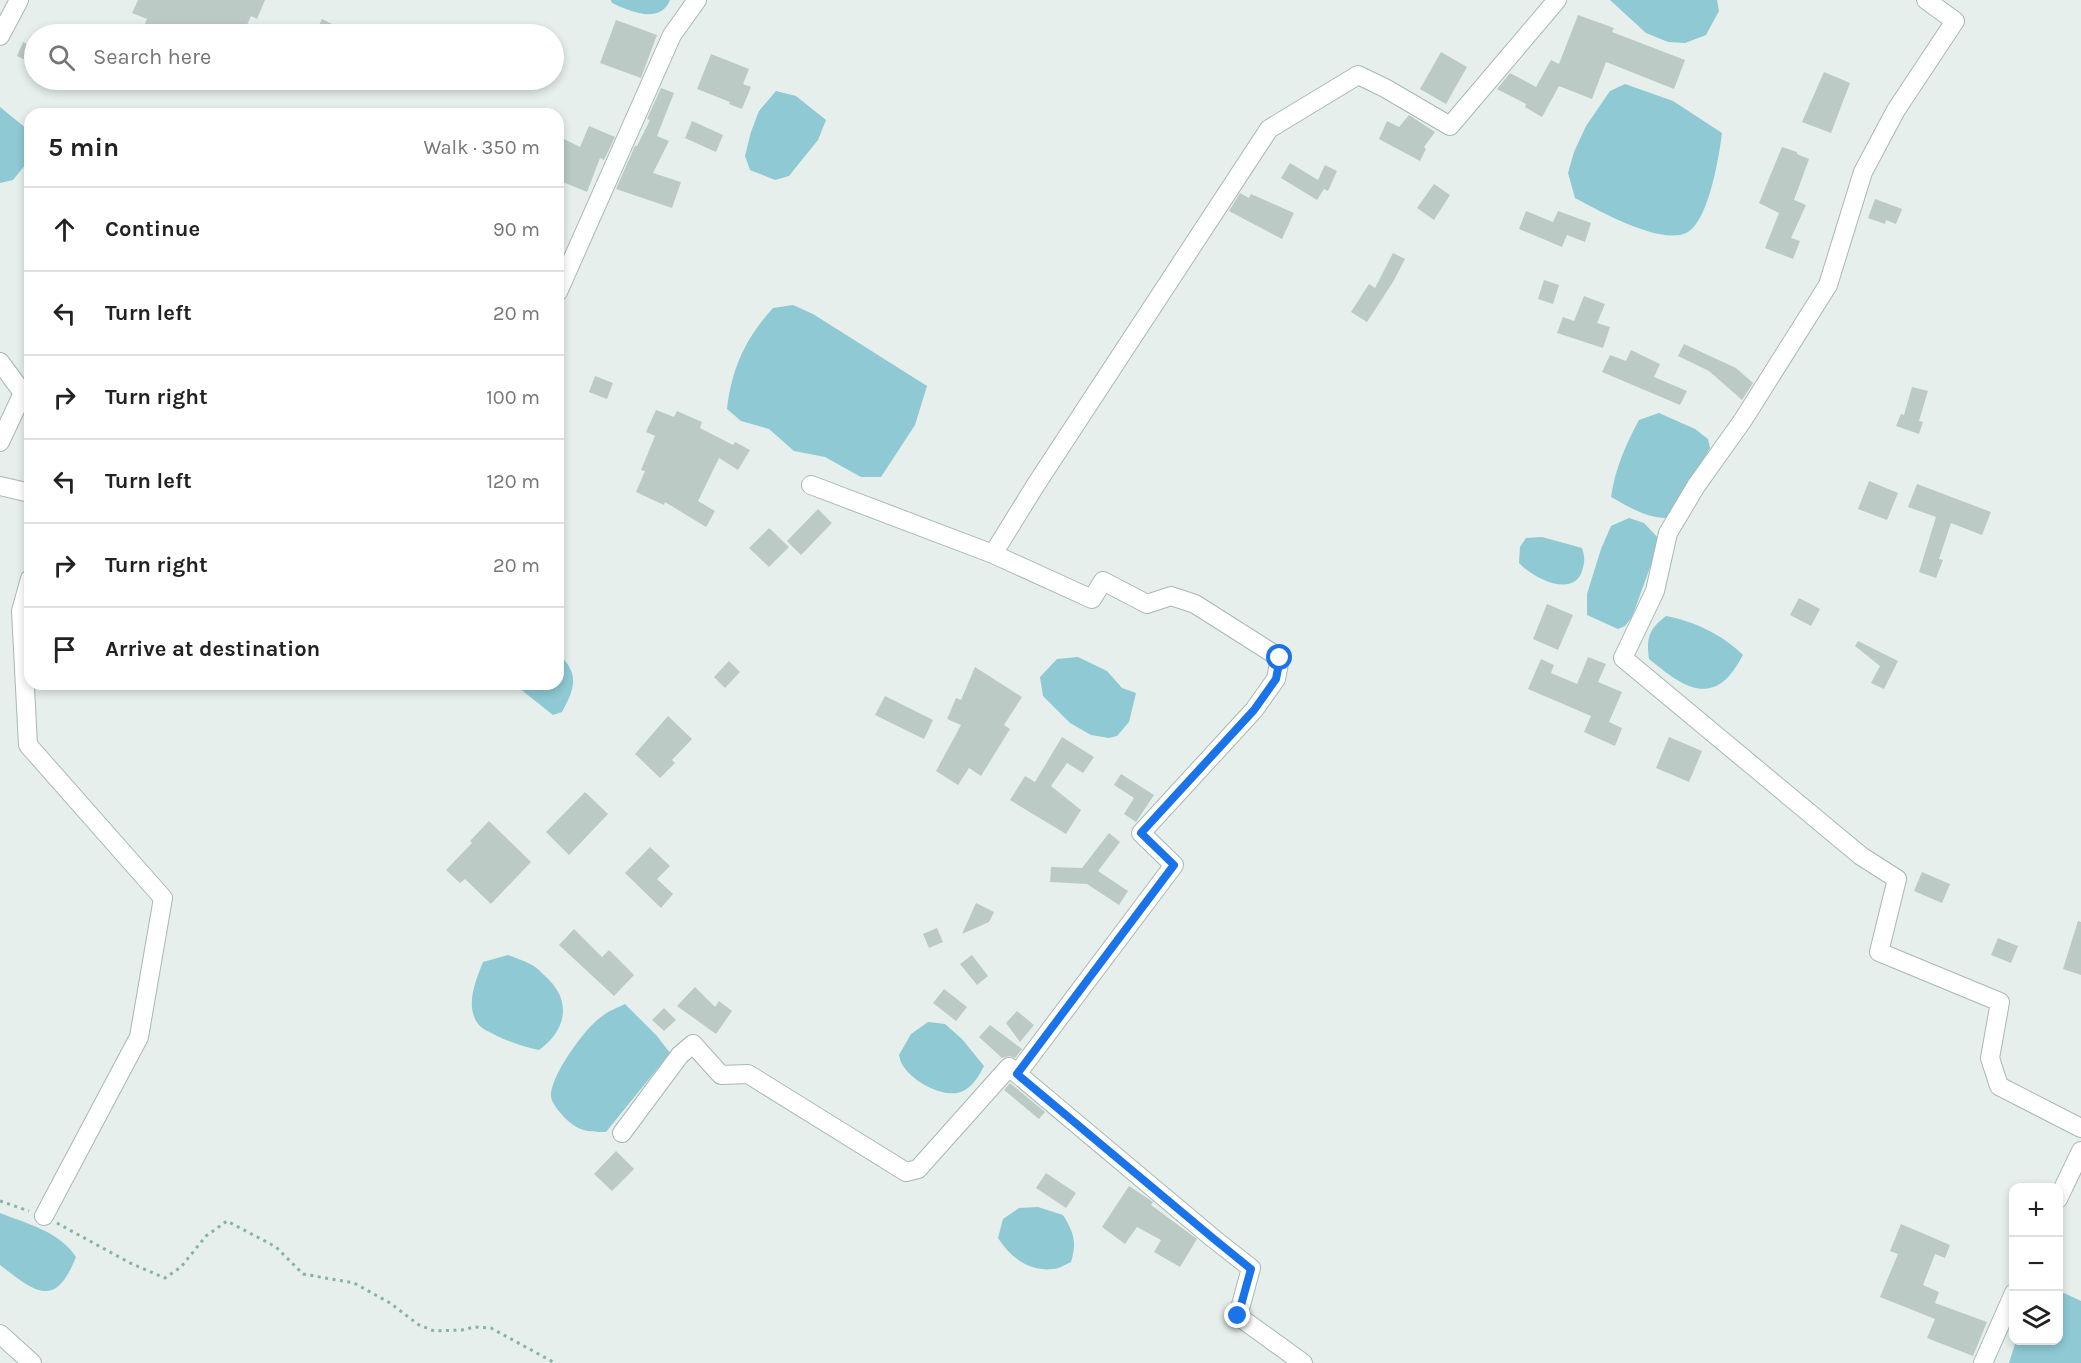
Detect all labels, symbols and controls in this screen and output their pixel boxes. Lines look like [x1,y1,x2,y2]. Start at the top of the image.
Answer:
search box [24,24,564,90]
icon: search [45,41,78,74]
text: Search here [93,44,211,70]
text: 5 min [48,132,119,163]
text: Walk · 350 m [423,136,540,159]
icon: ahead [48,213,81,246]
text: Continue [105,216,200,242]
text: 90 m [493,218,540,241]
icon: left [48,297,81,330]
text: Turn left [105,300,192,326]
text: 20 m [493,302,540,325]
icon: right [48,381,81,414]
text: Turn right [105,384,208,410]
text: 100 m [486,386,540,409]
icon: left [48,465,81,498]
text: Turn left [105,468,192,494]
text: 120 m [486,470,540,493]
icon: right [48,549,81,582]
text: Turn right [105,552,208,578]
text: 20 m [493,554,540,577]
icon: arrive [48,633,81,666]
text: Arrive at destination [105,636,320,662]
route start [1266,644,1292,670]
map controls [2009,1183,2063,1345]
button: + [2009,1183,2063,1237]
button: − [2009,1237,2063,1291]
button: layers [2009,1291,2063,1345]
route end [1224,1302,1250,1328]

